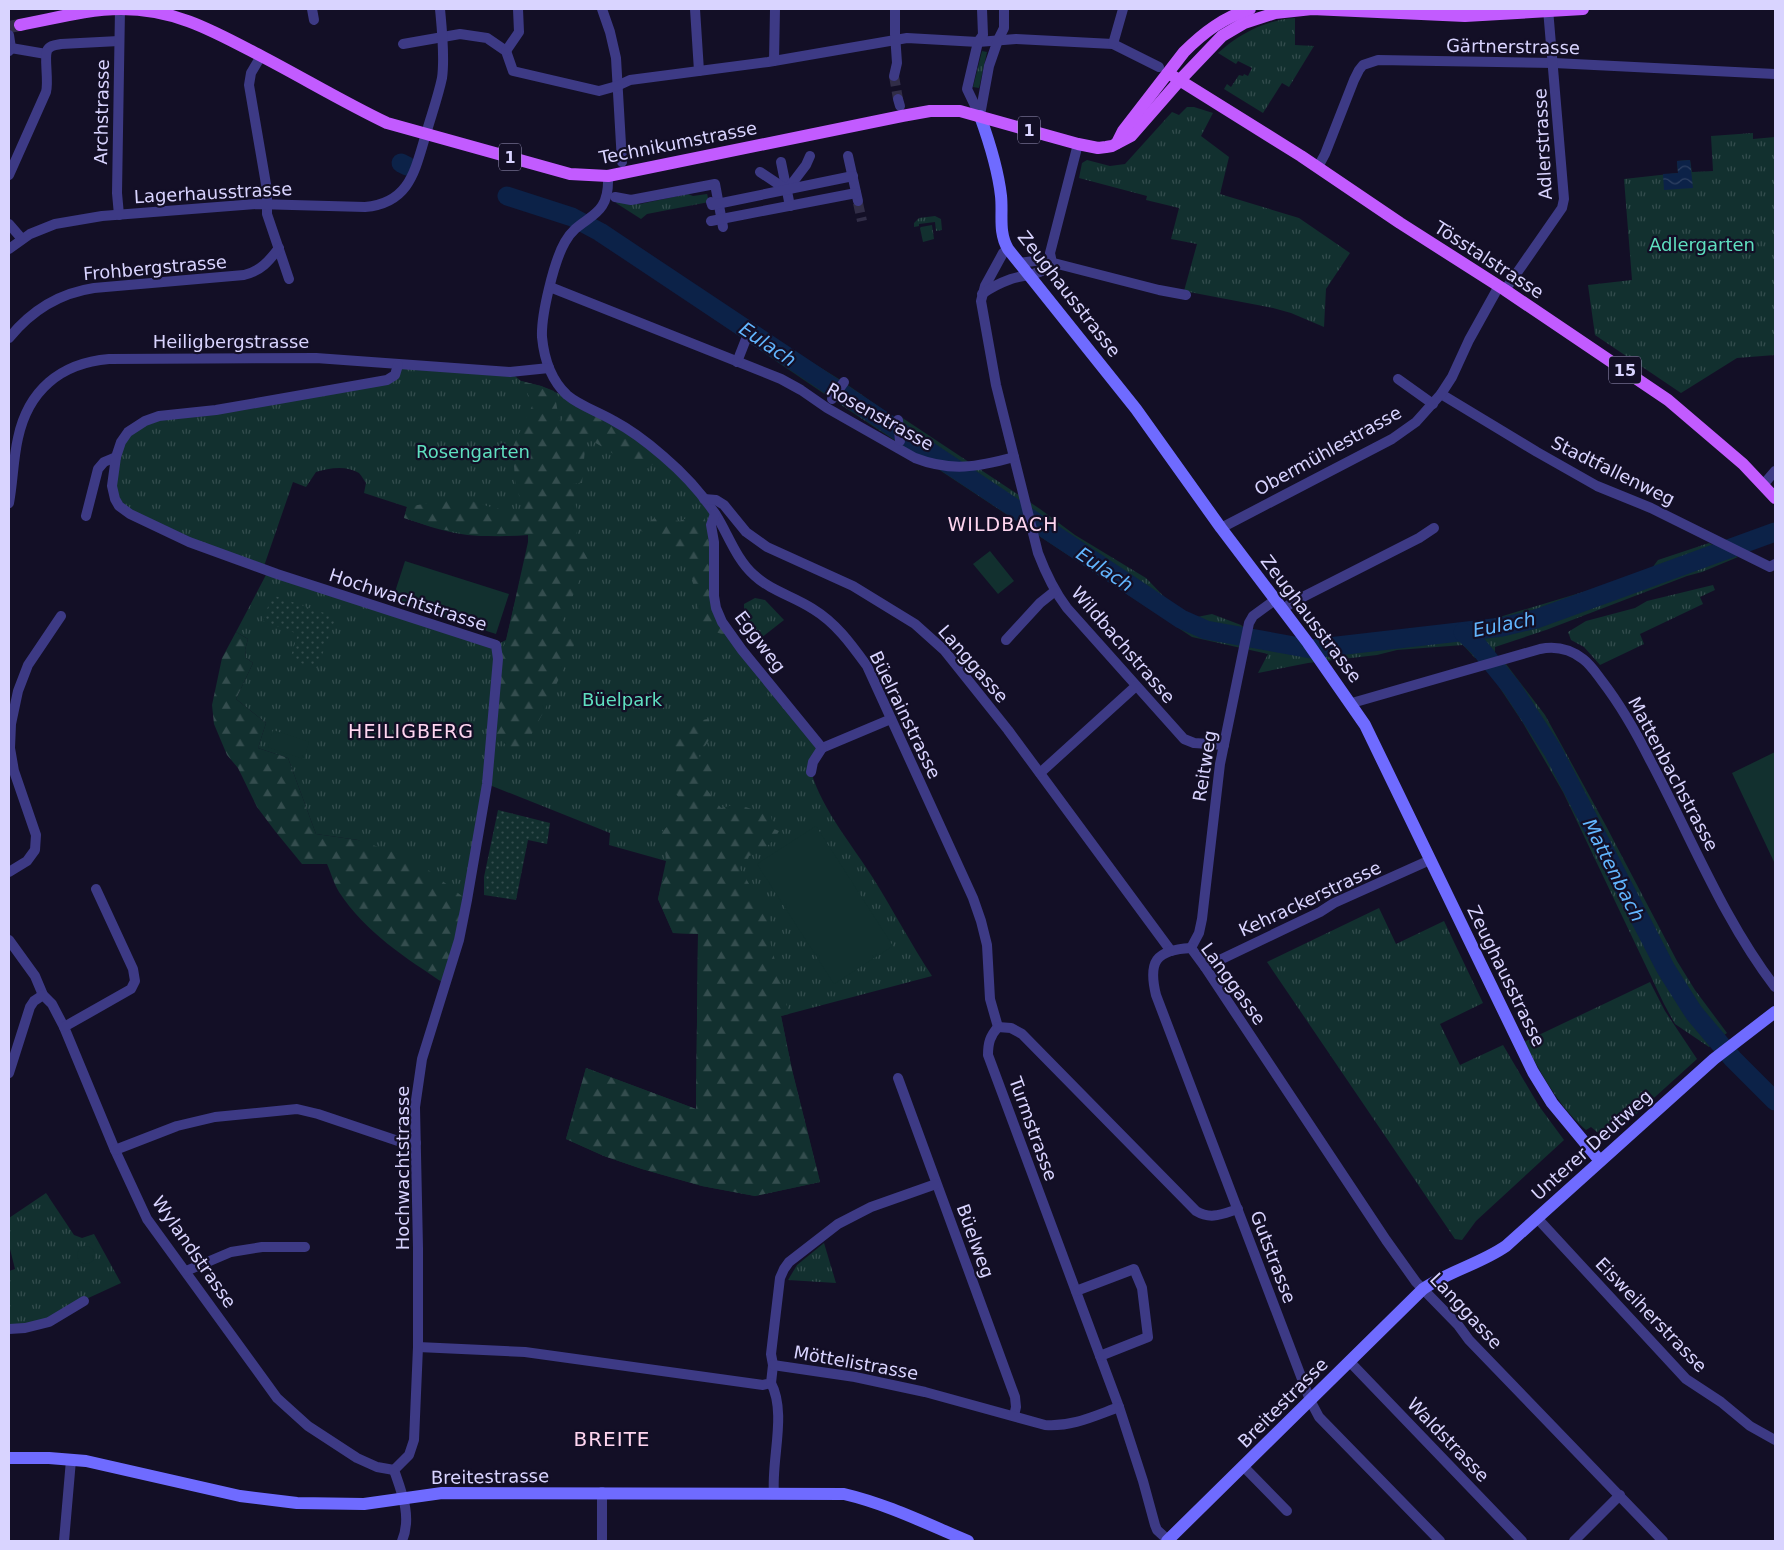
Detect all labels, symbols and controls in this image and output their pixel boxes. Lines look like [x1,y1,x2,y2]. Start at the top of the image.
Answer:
street label: Gärtnerstrasse [1446,35,1580,58]
street label: Archstrasse [90,59,113,165]
street label: Adlerstrasse [1529,88,1556,200]
road number: 1 [1018,116,1040,144]
street label: Technikumstrasse [596,117,759,168]
road number: 1 [499,144,521,170]
street label: Lagerhausstrasse [133,178,293,207]
street label: Tösstalstrasse [1430,216,1548,303]
street label: Zeughausstrasse [1014,226,1125,361]
park label: Adlergarten [1649,234,1755,255]
street label: Frohbergstrasse [82,251,228,284]
water label: Eulach [736,317,800,371]
street label: Heiligbergstrasse [153,331,309,352]
road number: 15 [1609,356,1641,384]
street label: Rosenstrasse [823,378,937,455]
street label: Obermühlestrasse [1251,401,1405,500]
street label: Stadtfallenweg [1548,432,1679,510]
park label: Rosengarten [416,441,530,462]
district label: WILDBACH [948,513,1058,535]
water label: Eulach [1073,542,1137,596]
street label: Zeughausstrasse [1257,551,1366,687]
street label: Hochwachtstrasse [327,564,490,635]
street label: Wildbachstrasse [1067,582,1180,707]
street label: Eggweg [731,607,790,677]
water label: Eulach [1471,607,1537,641]
street label: Langgasse [934,620,1013,707]
street label: Büelrainstrasse [865,648,945,782]
park label: Büelpark [582,689,663,710]
street label: Mattenbachstrasse [1624,693,1723,854]
district label: HEILIGBERG [348,720,474,742]
street label: Reitweg [1188,729,1221,803]
water label: Mattenbach [1579,815,1649,925]
street label: Kehrackerstrasse [1235,856,1384,941]
street label: Zeughausstrasse [1463,902,1550,1050]
street label: Langgasse [1197,939,1270,1029]
street label: Turmstrasse [1005,1073,1062,1184]
street label: Unterer Deutweg [1527,1085,1656,1204]
street label: Hochwachtstrasse [392,1086,413,1250]
street label: Wylandstrasse [148,1192,241,1312]
street label: Büelweg [952,1201,999,1281]
street label: Gutstrasse [1246,1208,1301,1306]
street label: Eisweiherstrasse [1591,1253,1711,1376]
street label: Langgasse [1426,1268,1507,1353]
street label: Möttelistrasse [792,1341,920,1384]
street label: Breitestrasse [1233,1353,1332,1452]
street label: Waldstrasse [1403,1393,1494,1486]
district label: BREITE [573,1427,651,1451]
street label: Breitestrasse [431,1465,549,1488]

